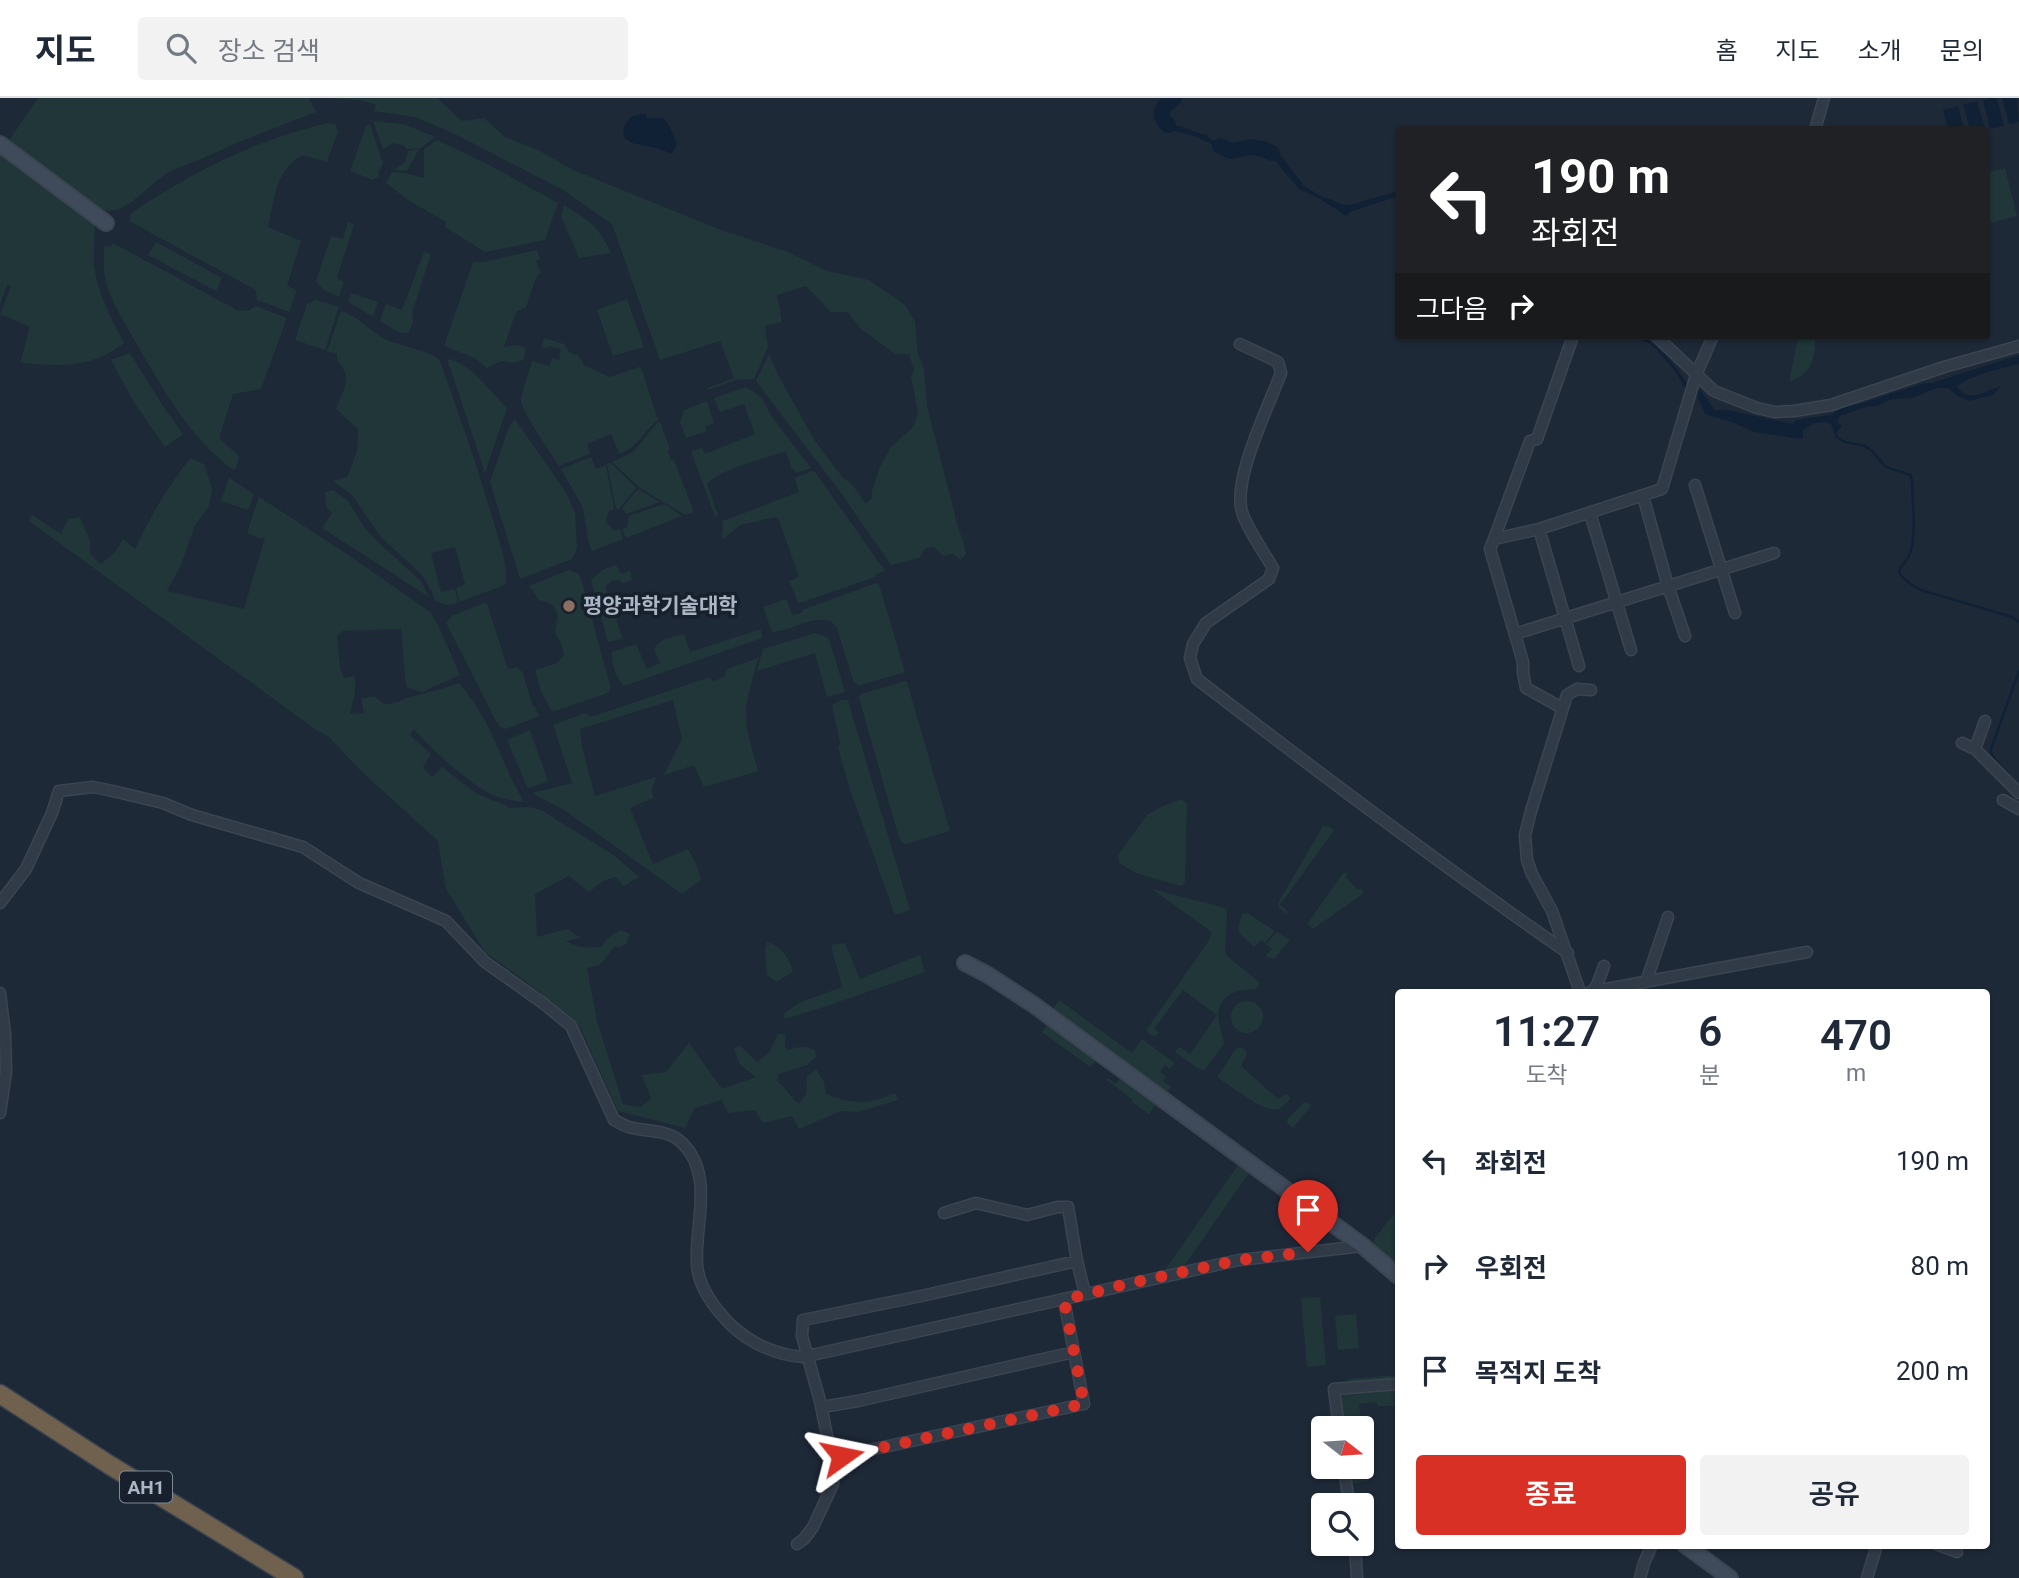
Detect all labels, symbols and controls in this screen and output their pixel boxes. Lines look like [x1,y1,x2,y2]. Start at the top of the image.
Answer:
search box [138,17,628,80]
icon: search [162,29,200,67]
text: 지도 [35,31,96,70]
text: 장소 검색 [218,36,320,66]
text: 홈 [1715,37,1737,65]
text: 지도 [1775,37,1820,65]
text: 소개 [1858,37,1902,65]
text: 문의 [1940,37,1984,65]
text: 190 m [1531,148,1670,205]
icon: left [1416,154,1507,245]
text: 좌회전 [1531,214,1619,252]
icon: right [1502,287,1540,325]
text: 그다음 [1416,294,1488,324]
place label: 평양과학기술대학 [583,594,738,618]
marker: 평양과학기술대학 [561,598,577,614]
text: 11:27 [1493,1007,1600,1056]
text: 6 [1698,1007,1722,1056]
text: 470 [1820,1011,1892,1060]
text: m [1846,1060,1866,1087]
text: 도착 [1525,1062,1568,1089]
text: 분 [1700,1062,1721,1089]
icon: left [1416,1142,1454,1180]
text: 190 m [1896,1146,1969,1176]
text: 좌회전 [1475,1148,1547,1178]
pin [1278,1180,1338,1252]
icon: arrive [1289,1191,1327,1229]
icon: right [1416,1247,1454,1285]
text: 80 m [1911,1251,1969,1281]
text: 우회전 [1475,1253,1547,1283]
icon: arrive [1416,1352,1454,1390]
text: 200 m [1896,1356,1969,1386]
text: 목적지 도착 [1475,1358,1601,1388]
north arrow [1311,1416,1374,1479]
map controls [1311,1416,1374,1556]
position arrow [805,1419,879,1493]
button: 종료 [1416,1455,1686,1535]
button: 공유 [1700,1455,1969,1535]
road number: AH1 [120,1471,172,1502]
button: search [1311,1493,1374,1556]

